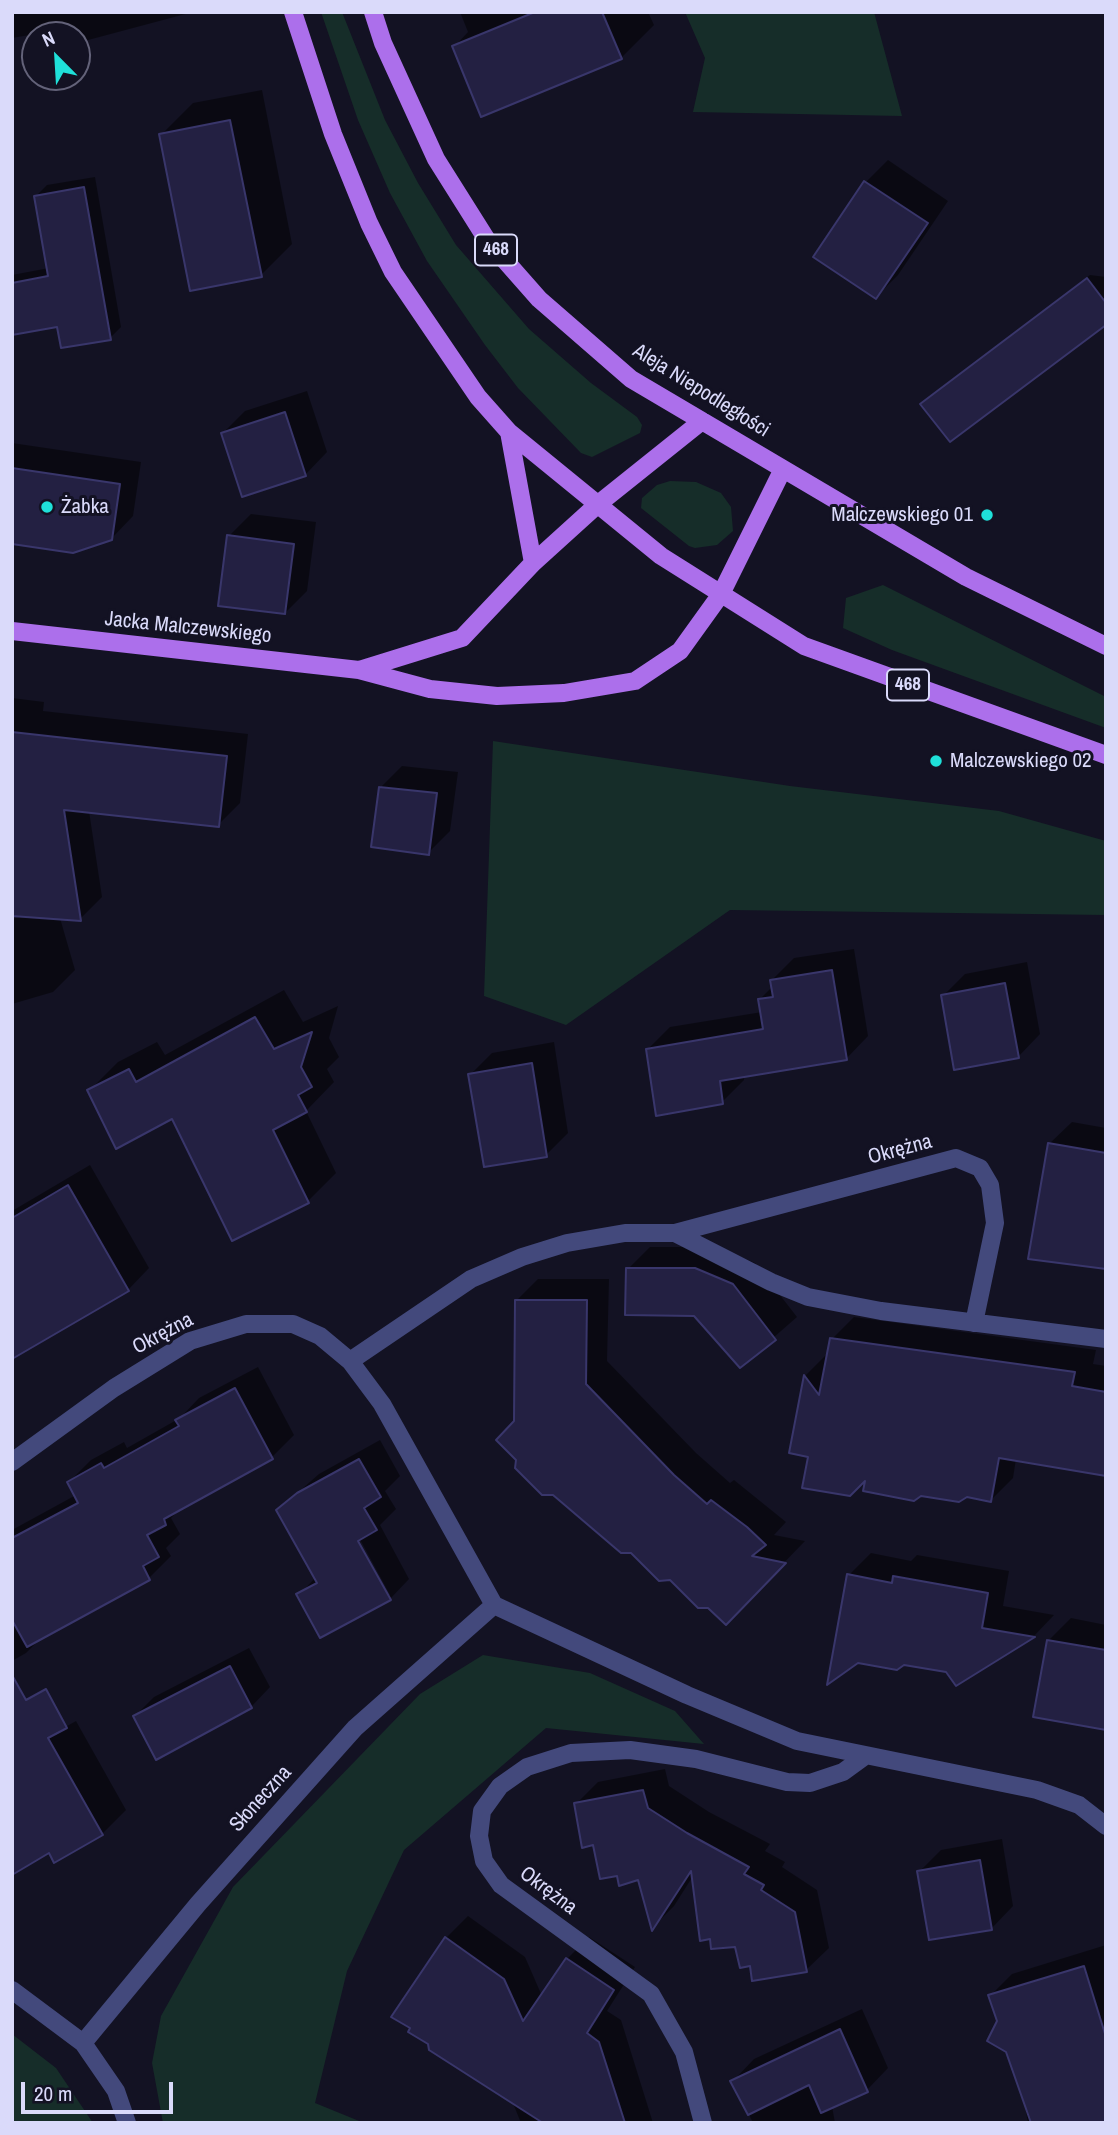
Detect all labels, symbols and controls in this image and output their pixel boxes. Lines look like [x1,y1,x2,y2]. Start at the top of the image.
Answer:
north arrow [21,21,91,91]
text: N [38,24,59,53]
road number: 468 [475,234,517,266]
street label: Aleja Niepodległości [628,339,774,443]
place label: Żabka [61,494,109,520]
marker: Żabka [39,499,55,515]
place label: Malczewskiego 01 [831,502,973,528]
marker: Malczewskiego 01 [979,507,995,523]
street label: Jacka Malczewskiego [103,607,273,649]
road number: 468 [887,670,929,700]
place label: Malczewskiego 02 [950,748,1092,774]
marker: Malczewskiego 02 [928,753,944,769]
street label: Okrężna [865,1129,935,1171]
street label: Okrężna [128,1308,198,1360]
street label: Słoneczna [225,1761,297,1837]
street label: Okrężna [514,1861,582,1921]
scale bar [24,2068,177,2112]
text: 20 m [34,2079,72,2108]

